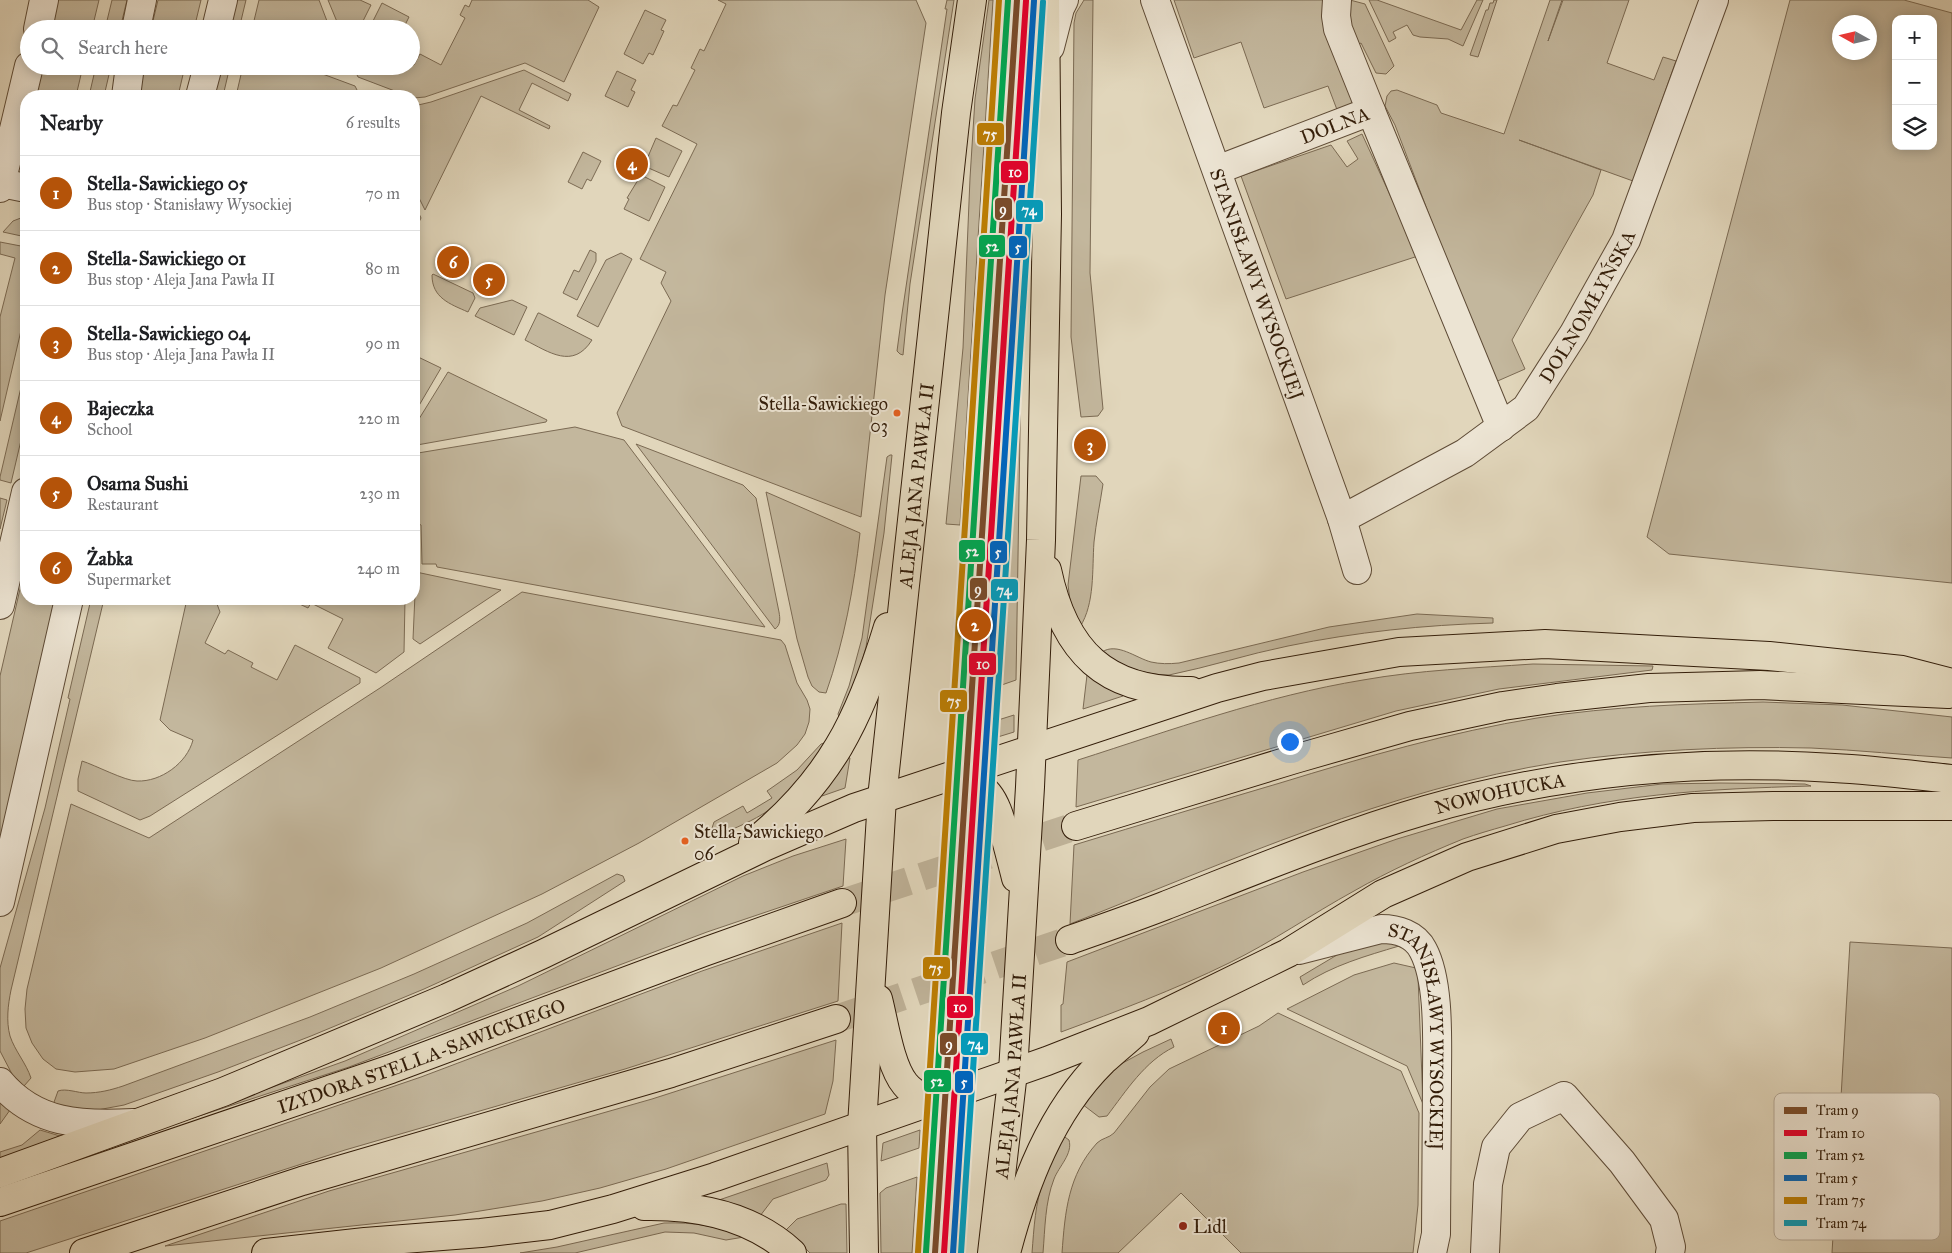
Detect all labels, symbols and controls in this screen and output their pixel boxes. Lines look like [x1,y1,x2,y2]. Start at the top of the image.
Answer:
north arrow [1832,15,1877,60]
map controls [1892,15,1937,150]
button: + [1892,15,1937,60]
search box [20,20,420,75]
icon: search [38,34,66,62]
text: Search here [78,36,168,59]
button: − [1892,60,1937,105]
street label: DOLNA [1297,102,1373,149]
button: layers [1892,105,1937,150]
text: Nearby [40,110,103,136]
text: 6 results [346,113,400,132]
line badge: 75 [976,122,1005,146]
text: 75 [983,126,997,143]
pin: 4 [616,145,648,183]
line badge: 10 [1000,160,1029,184]
text: 10 [1008,164,1022,181]
street label: STANISŁAWY WYSOCKIEJ [1205,166,1309,404]
text: Stella-Sawickiego 05 [87,172,248,195]
text: 1 [53,184,59,203]
text: 70 m [365,184,400,203]
text: Bus stop · Stanisławy Wysockiej [87,195,292,214]
line badge: 9 [994,197,1013,221]
line badge: 74 [1015,199,1044,223]
text: 9 [999,201,1007,219]
text: 74 [1022,202,1038,220]
street label: DOLNOMŁYŃSKA [1534,227,1640,387]
line badge: 52 [978,234,1006,258]
line badge: 5 [1008,235,1028,259]
text: 52 [985,238,1000,255]
text: 5 [1015,239,1022,256]
pin: 6 [437,243,469,281]
text: Stella-Sawickiego 01 [87,247,246,270]
text: 2 [52,259,60,278]
text: 80 m [365,259,400,278]
pin: 5 [473,261,505,299]
text: Bus stop · Aleja Jana Pawła II [87,270,275,289]
text: Stella-Sawickiego 04 [87,322,249,345]
text: 3 [53,334,59,353]
text: 90 m [365,334,400,353]
text: Bus stop · Aleja Jana Pawła II [87,345,275,364]
street label: ALEJA JANA PAWŁA II [894,382,939,590]
place label: Stella-Sawickiego 03 [759,393,888,437]
text: Bajeczka [87,397,154,420]
marker: Stella-Sawickiego 03 [892,408,902,418]
text: 4 [52,409,60,428]
text: 220 m [358,409,400,428]
text: School [87,420,132,439]
pin: 3 [1074,426,1106,464]
text: Osama Sushi [87,472,188,495]
text: 5 [52,484,60,503]
text: 230 m [360,484,400,503]
text: Restaurant [87,495,159,514]
line badge: 52 [958,539,986,563]
line badge: 5 [989,540,1008,564]
text: 52 [965,543,980,560]
text: 5 [995,544,1002,561]
text: Żabka [87,547,133,570]
text: 6 [52,559,60,578]
text: 240 m [357,559,400,578]
text: Supermarket [87,570,171,589]
line badge: 9 [969,577,988,601]
line badge: 74 [990,578,1019,602]
text: 9 [974,581,982,599]
text: 74 [997,582,1013,600]
pin: 2 [959,606,991,644]
line badge: 10 [968,652,997,676]
text: 10 [976,656,990,673]
line badge: 75 [939,689,968,713]
text: 75 [947,693,961,710]
your location [1277,729,1303,755]
street label: NOWOHUCKA [1432,769,1567,819]
place label: Stella-Sawickiego 06 [694,821,823,865]
marker: Stella-Sawickiego 06 [680,836,690,846]
street label: STANISŁAWY WYSOCKIEJ [1386,918,1448,1151]
line badge: 75 [922,956,951,980]
text: 75 [929,960,943,977]
street label: ALEJA JANA PAWŁA II [990,973,1031,1181]
street label: IZYDORA STELLA-SAWICKIEGO [275,994,568,1119]
line badge: 10 [946,995,974,1019]
text: 10 [953,999,967,1016]
pin: 1 [1208,1009,1240,1047]
line badge: 9 [939,1032,958,1056]
line badge: 74 [960,1032,989,1056]
text: 9 [945,1036,953,1054]
text: 74 [968,1036,984,1054]
line badge: 52 [923,1069,952,1093]
line badge: 5 [954,1070,974,1094]
text: 52 [930,1073,945,1090]
text: 5 [961,1074,968,1091]
legend [1774,1093,1940,1240]
text: Tram 9 [1816,1102,1859,1119]
text: Tram 10 [1816,1125,1865,1142]
text: Tram 52 [1816,1147,1865,1164]
text: Tram 5 [1816,1170,1858,1187]
text: Tram 75 [1816,1192,1866,1209]
place label: Lidl [1193,1215,1228,1238]
text: Tram 74 [1816,1215,1867,1232]
marker: Lidl [1177,1220,1189,1232]

